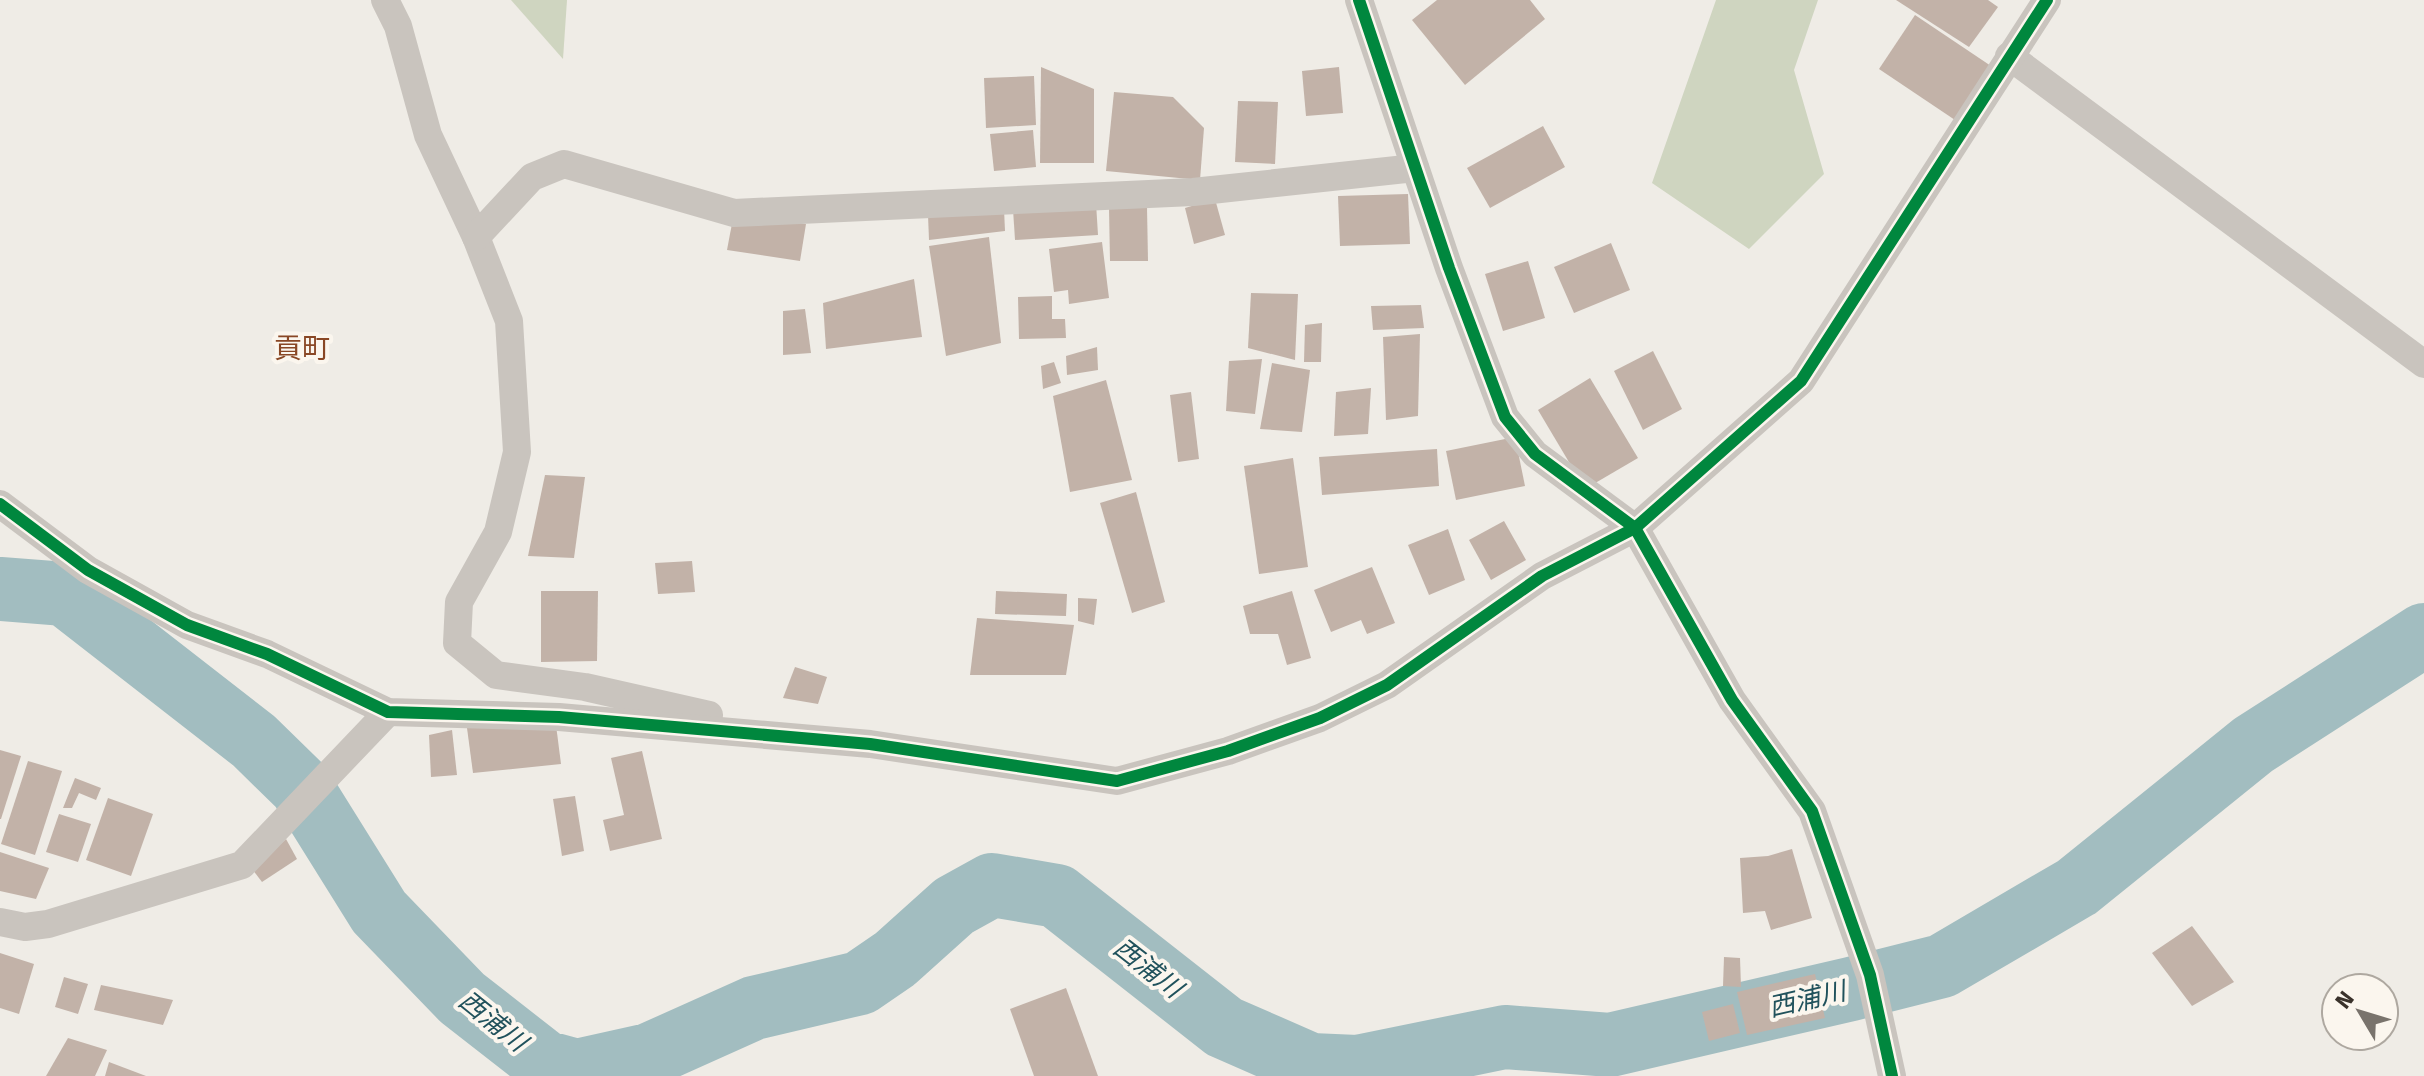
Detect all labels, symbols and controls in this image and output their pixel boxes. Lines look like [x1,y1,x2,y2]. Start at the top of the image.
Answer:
district label: 貢町 [274,332,330,365]
water label: 西浦川 [1107,932,1190,1006]
north arrow [2320,972,2400,1052]
water label: 西浦川 [1766,975,1852,1023]
water label: 西浦川 [453,985,535,1060]
text: N [2330,986,2360,1014]

